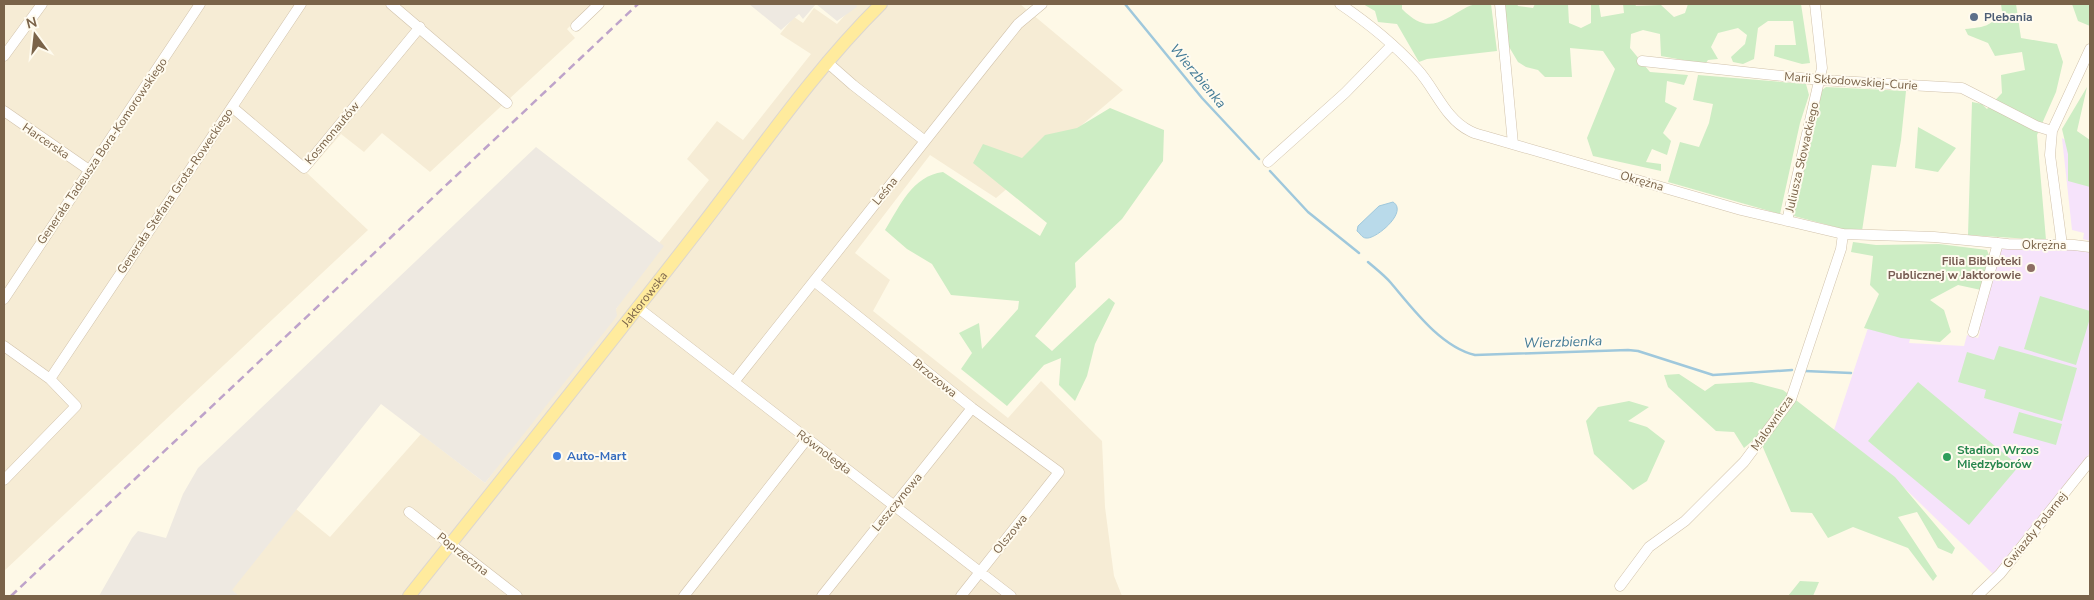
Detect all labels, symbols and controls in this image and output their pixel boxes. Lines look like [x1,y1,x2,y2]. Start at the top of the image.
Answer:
place label: Plebania [1984,9,2033,25]
north arrow [10,10,60,60]
marker: Plebania [1968,11,1980,23]
text: N [24,12,39,33]
water label: Wierzbienka [1165,40,1231,112]
street label: Generała Tadeusza Bora-Komorowskiego [33,54,171,248]
street label: Marii Skłodowskiej-Curie [1784,68,1918,94]
street label: Kosmonautów [301,98,363,168]
street label: Juliusza Słowackiego [1781,100,1823,215]
street label: Generała Stefana Grota-Roweckiego [113,105,237,277]
street label: Harcerska [19,119,73,163]
street label: Okrężna [1618,167,1666,195]
street label: Leśna [869,174,901,208]
street label: Okrężna [2022,237,2066,253]
place label: Filia Biblioteki Publicznej w Jaktorowie [1888,253,2021,283]
marker: Filia Biblioteki Publicznej w Jaktorowie [2025,262,2037,274]
street label: Jaktorowska [617,268,671,331]
water label: Wierzbienka [1523,331,1603,353]
street label: Brzozowa [909,355,961,401]
street label: Malownicza [1747,392,1797,454]
street label: Równoległa [793,426,855,478]
place label: Stadion Wrzos Międzyborów [1957,442,2039,472]
place label: Auto-Mart [567,448,627,464]
marker: Auto-Mart [551,450,563,462]
marker: Stadion Wrzos Międzyborów [1941,451,1953,463]
street label: Leszczynowa [868,469,926,535]
street label: Gwiazdy Polarnej [1999,488,2071,572]
street label: Olszowa [989,511,1031,557]
street label: Poprzeczna [434,529,492,579]

